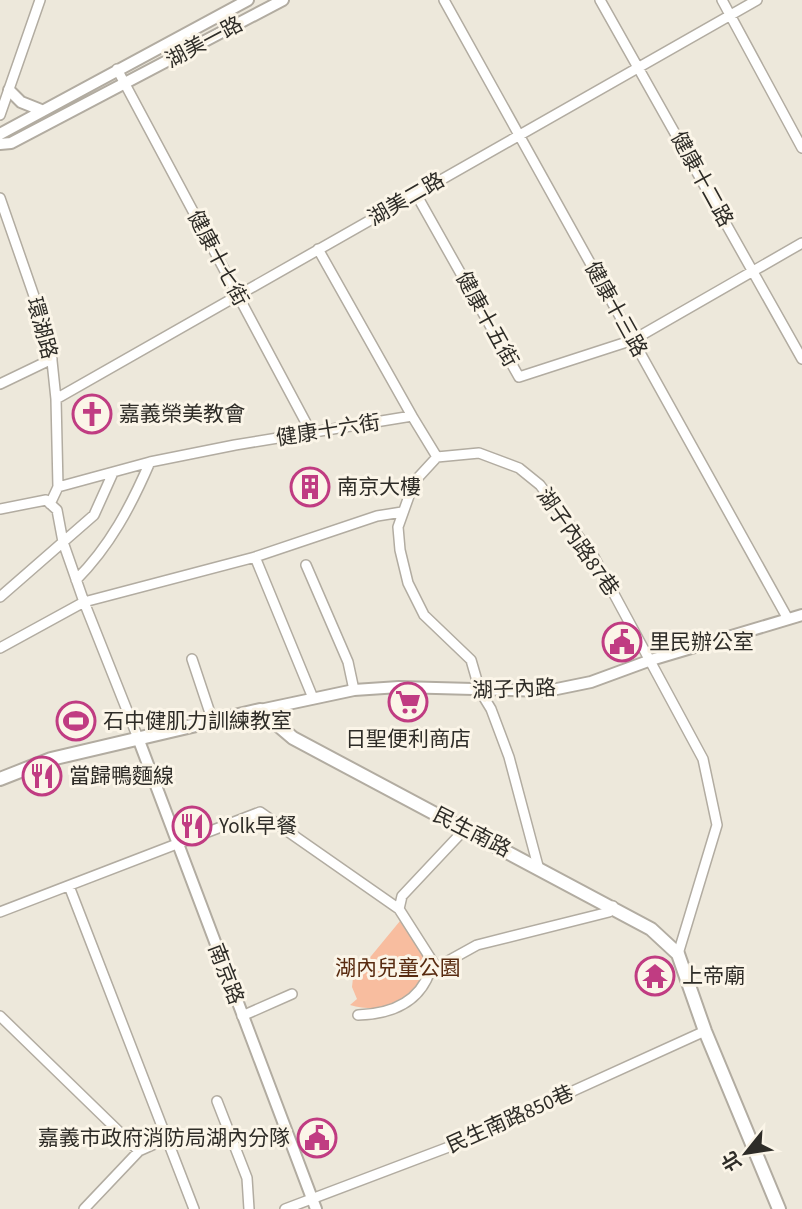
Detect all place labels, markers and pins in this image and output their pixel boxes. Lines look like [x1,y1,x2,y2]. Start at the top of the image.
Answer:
church icon: 嘉義榮美教會 [71,393,113,435]
place label: 嘉義榮美教會 [119,399,245,429]
building icon: 南京大樓 [289,466,331,508]
place label: 南京大樓 [337,472,421,502]
public building icon: 里民辦公室 [601,621,643,663]
place label: 里民辦公室 [649,627,754,657]
supermarket icon: 日聖便利商店 [387,681,429,723]
sports icon: 石中健肌力訓練教室 [55,700,97,742]
place label: 石中健肌力訓練教室 [103,706,292,736]
place label: 日聖便利商店 [345,724,471,754]
restaurant icon: 當歸鴨麵線 [21,755,63,797]
place label: 當歸鴨麵線 [69,761,174,791]
restaurant icon: Yolk早餐 [171,805,213,847]
place label: Yolk早餐 [218,811,297,841]
temple icon: 上帝廟 [634,955,676,997]
place label: 上帝廟 [682,961,745,991]
public building icon: 嘉義市政府消防局湖內分隊 [296,1117,338,1159]
place label: 嘉義市政府消防局湖內分隊 [38,1123,290,1153]

